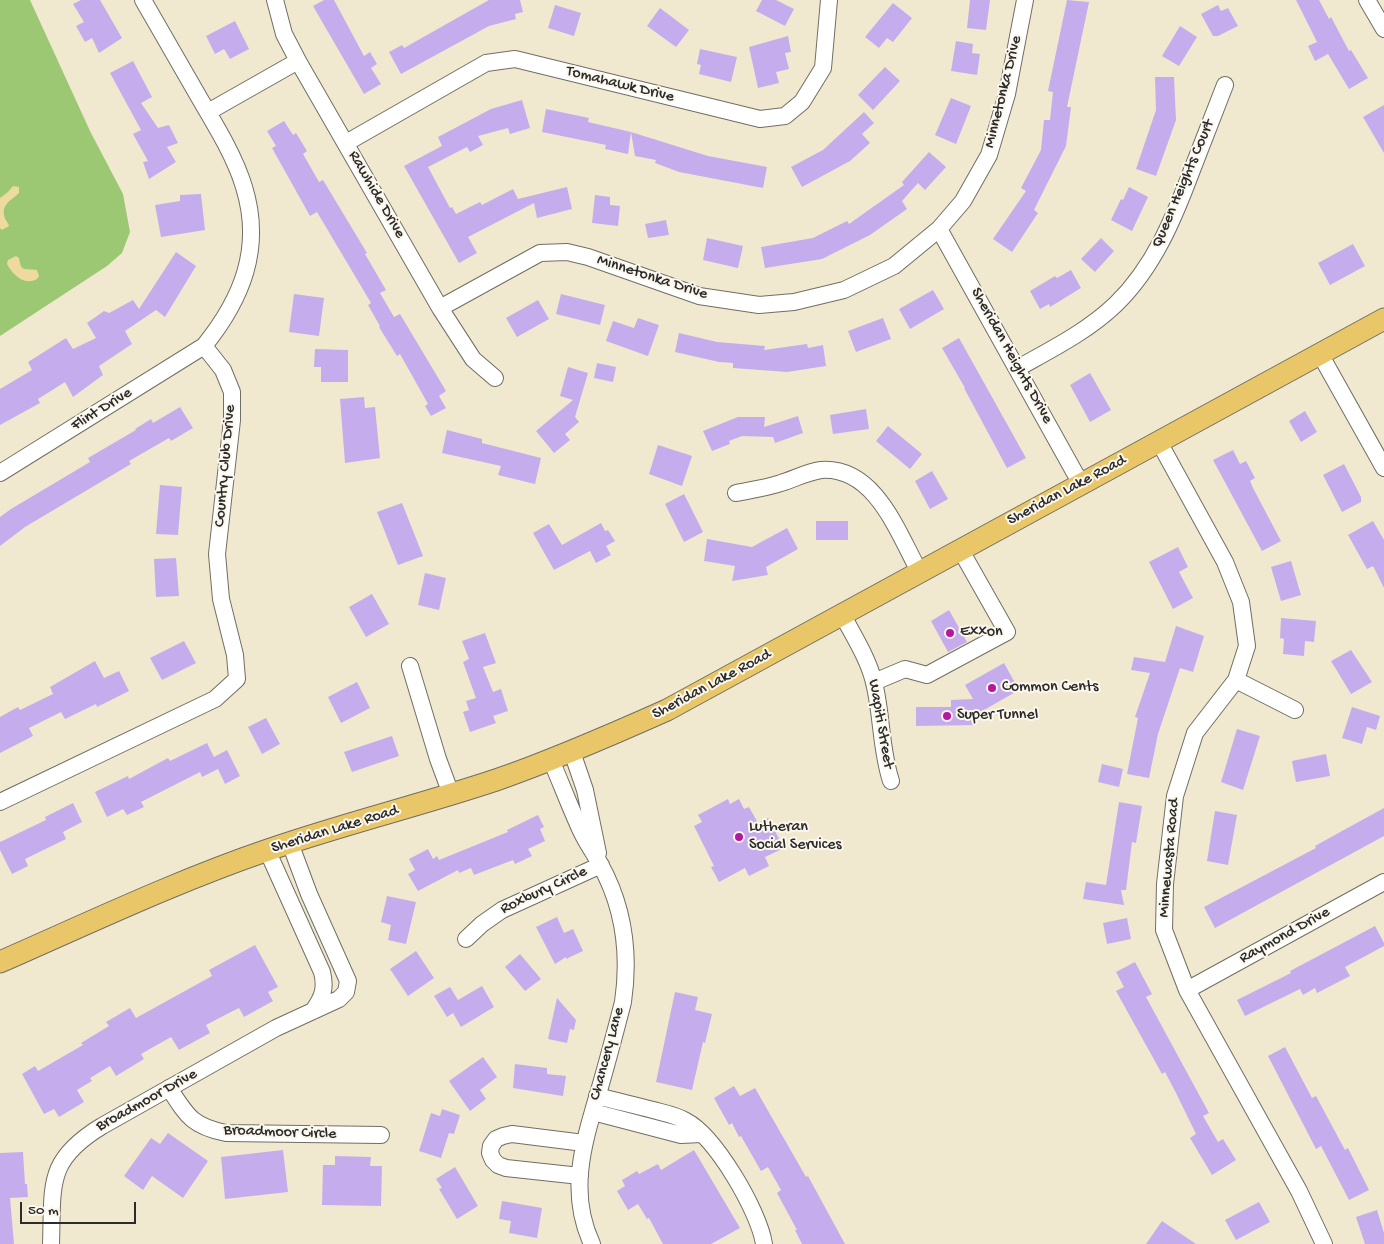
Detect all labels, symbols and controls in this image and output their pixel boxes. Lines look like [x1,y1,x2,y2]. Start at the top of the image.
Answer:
street label: Minnetonka Drive [981,34,1027,150]
street label: Tomahawk Drive [564,62,676,108]
street label: Queen Heights Court [1148,117,1220,251]
street label: Rawhide Drive [343,148,409,242]
street label: Minnetonka Drive [594,251,710,305]
street label: Sheridan Heights Drive [966,285,1056,427]
street label: Flint Drive [68,384,136,436]
street label: Country Club Drive [211,404,241,528]
street label: Sheridan Lake Road [1004,452,1130,530]
place label: Exxon [960,623,1003,643]
marker: Exxon [944,627,956,639]
street label: Sheridan Lake Road [649,646,775,724]
street label: Wapiti Street [863,678,897,770]
place label: Common Cents [1002,678,1098,698]
marker: Common Cents [986,682,998,694]
place label: Super Tunnel [957,706,1038,726]
marker: Super Tunnel [941,710,953,722]
street label: Minnewasta Road [1155,798,1185,918]
street label: Sheridan Lake Road [269,802,401,858]
place label: Lutheran Social Services [749,818,841,856]
marker: Lutheran Social Services [733,831,745,843]
street label: Roxbury Circle [498,863,590,919]
street label: Raymond Drive [1236,903,1334,969]
street label: Chancery Lane [586,1005,630,1103]
street label: Broadmoor Drive [93,1065,201,1137]
street label: Broadmoor Circle [223,1121,337,1145]
scale bar [22,1192,139,1224]
text: 50 m [28,1202,59,1220]

